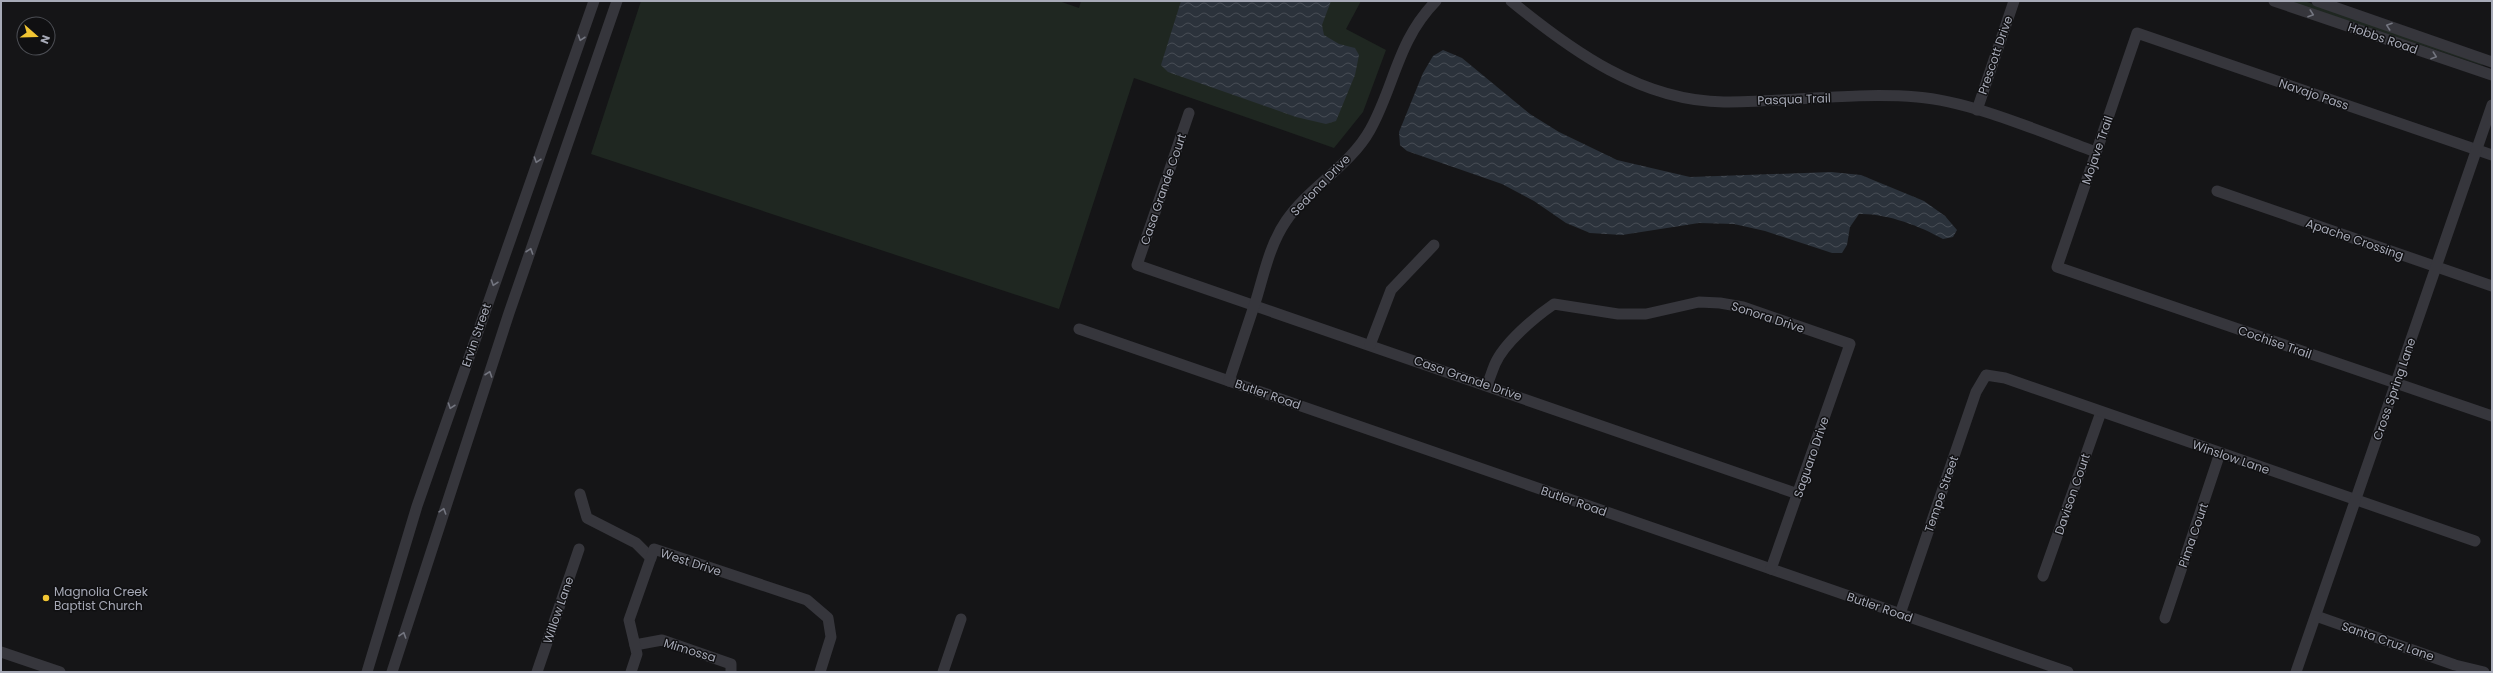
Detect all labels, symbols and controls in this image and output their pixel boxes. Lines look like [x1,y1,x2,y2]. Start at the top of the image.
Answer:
one-way arrow [2308,9,2315,17]
street label: Prescott Drive [1974,13,2016,97]
north arrow [16,16,56,56]
street label: Hobbs Road [2346,18,2420,58]
one-way arrow [2386,22,2393,31]
text: N [36,33,54,46]
one-way arrow [577,34,585,41]
one-way arrow [2431,51,2438,59]
street label: Navajo Pass [2277,74,2351,114]
street label: Pasqua Trail [1757,89,1831,109]
street label: Mojave Trail [2077,113,2117,187]
street label: Casa Grande Court [1136,131,1190,247]
street label: Sedona Drive [1286,151,1354,219]
one-way arrow [534,157,542,164]
street label: Apache Crossing [2304,214,2406,264]
one-way arrow [526,248,534,255]
one-way arrow [490,279,499,286]
street label: Sonora Drive [1729,297,1807,337]
street label: Ervin Street [457,301,495,369]
street label: Cochise Trail [2236,321,2314,363]
street label: Cross Spring Lane [2369,336,2419,442]
street label: Casa Grande Drive [1412,352,1524,404]
one-way arrow [484,371,492,378]
street label: Butler Road [1233,375,1303,413]
one-way arrow [448,402,456,409]
street label: Saguaro Drive [1789,414,1833,500]
street label: Winslow Lane [2190,436,2272,478]
street label: Davison Court [2050,451,2094,537]
street label: Tempe Street [1920,453,1962,535]
street label: Butler Road [1539,482,1609,520]
street label: Pima Court [2174,501,2212,569]
one-way arrow [438,508,447,515]
street label: West Drive [658,544,724,580]
street label: Willow Lane [539,574,577,646]
place label: Magnolia Creek Baptist Church [54,583,149,614]
street label: Butler Road [1845,588,1915,626]
marker: Magnolia Creek Baptist Church [41,593,51,603]
street label: Santa Cruz Lane [2339,617,2437,665]
one-way arrow [399,632,407,639]
street label: Mimossa [662,634,718,666]

